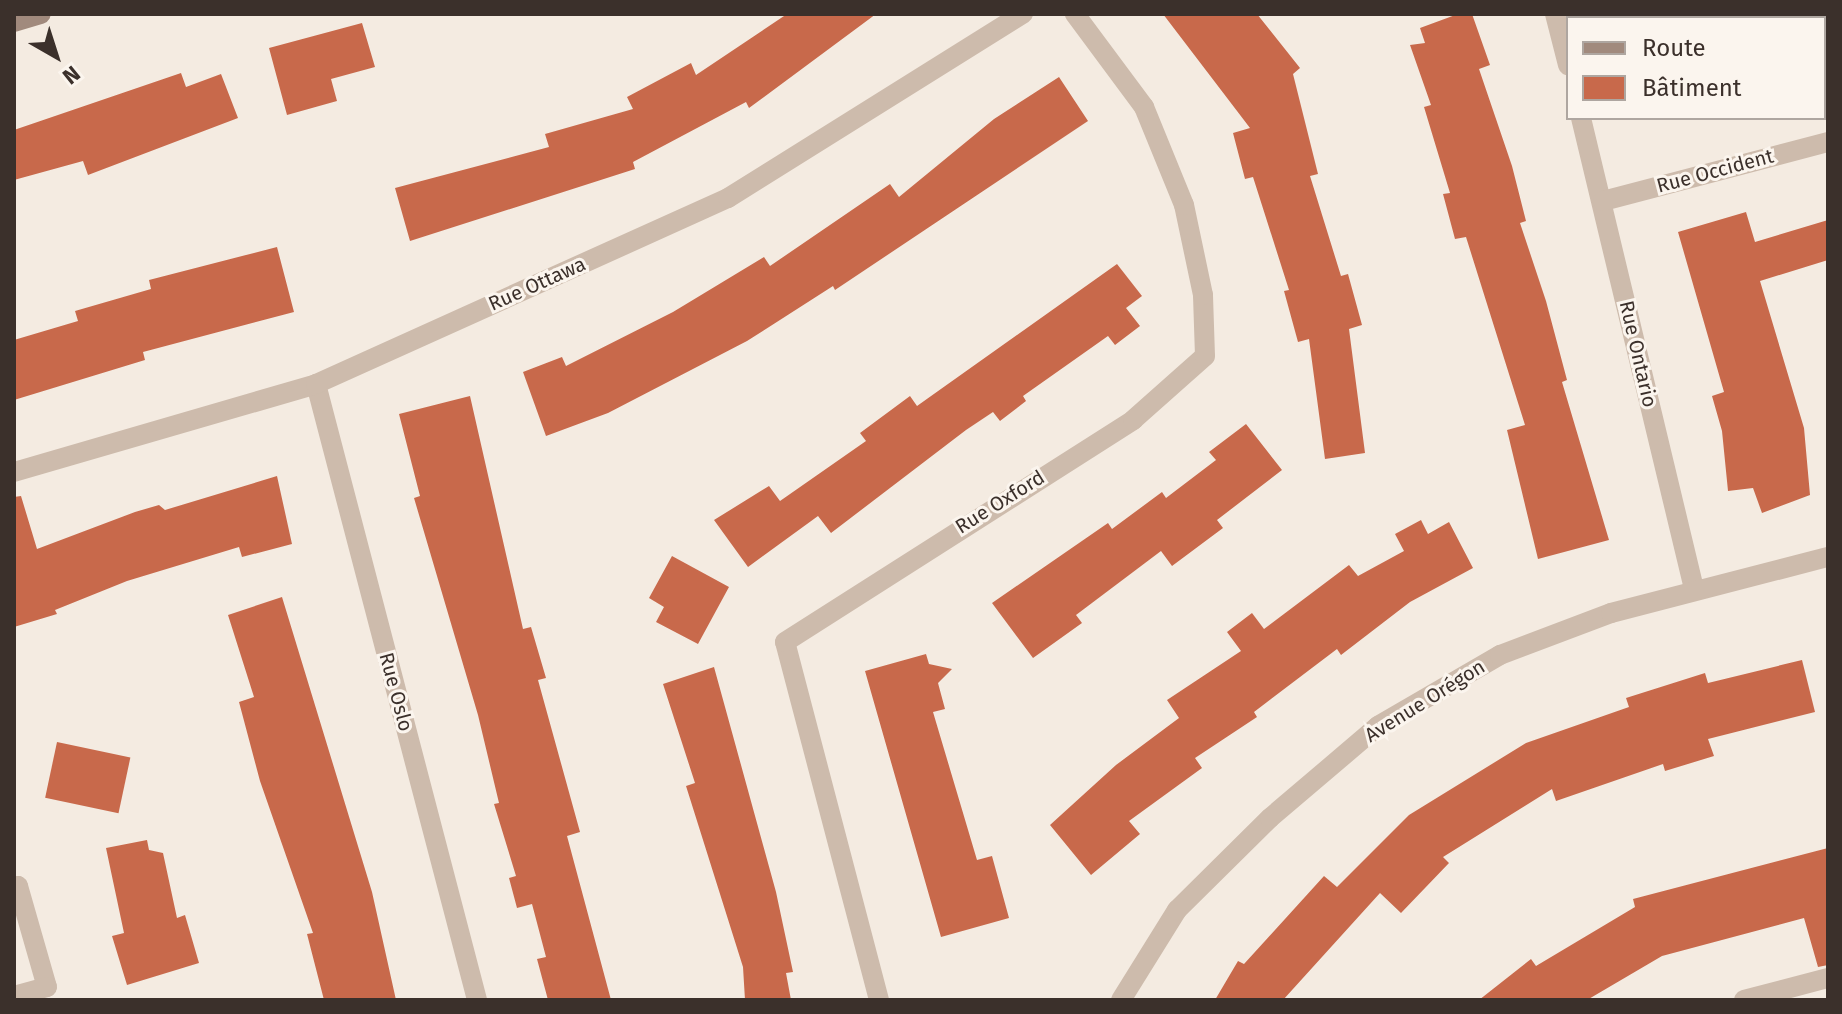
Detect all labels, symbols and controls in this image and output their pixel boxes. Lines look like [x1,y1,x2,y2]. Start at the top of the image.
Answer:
north arrow [16,16,96,96]
legend [1566,16,1826,120]
text: Route [1642,34,1706,62]
text: N [57,60,86,90]
text: Bâtiment [1642,74,1741,102]
street label: Rue Occident [1654,144,1776,198]
street label: Rue Ottawa [485,252,589,316]
street label: Rue Ontario [1614,298,1662,410]
street label: Rue Oxford [951,465,1049,539]
street label: Rue Oslo [374,650,418,734]
street label: Avenue Orégon [1361,655,1489,747]

